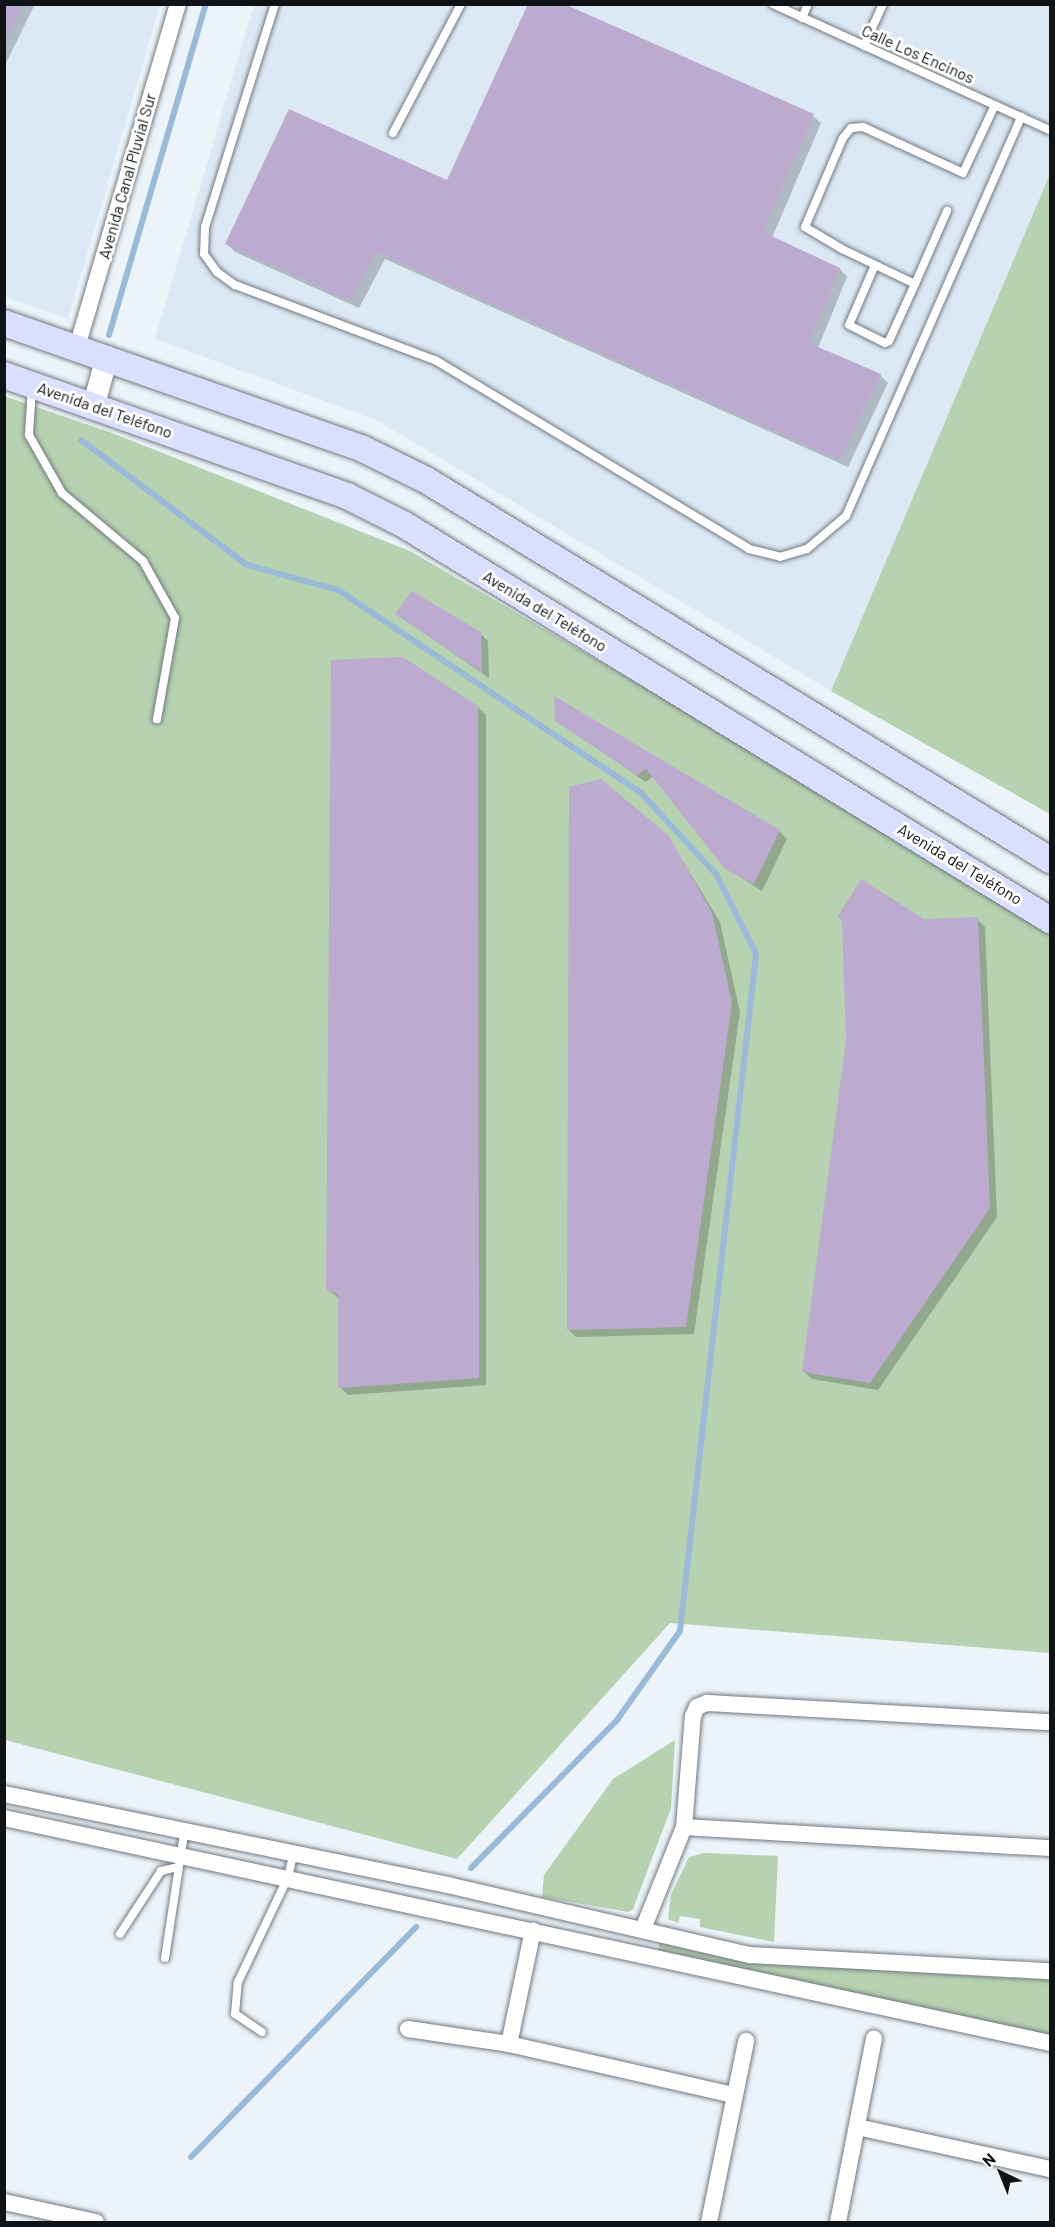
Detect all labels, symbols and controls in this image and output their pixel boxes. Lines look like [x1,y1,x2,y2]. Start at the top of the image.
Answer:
street label: Calle Los Encinos [859,21,977,87]
street label: Avenida Canal Pluvial Sur [94,91,160,261]
street label: Avenida del Teléfono [35,378,175,442]
street label: Avenida del Teléfono [479,566,611,656]
street label: Avenida del Teléfono [894,819,1026,909]
north arrow [971,2143,1031,2203]
text: N [978,2149,999,2170]

